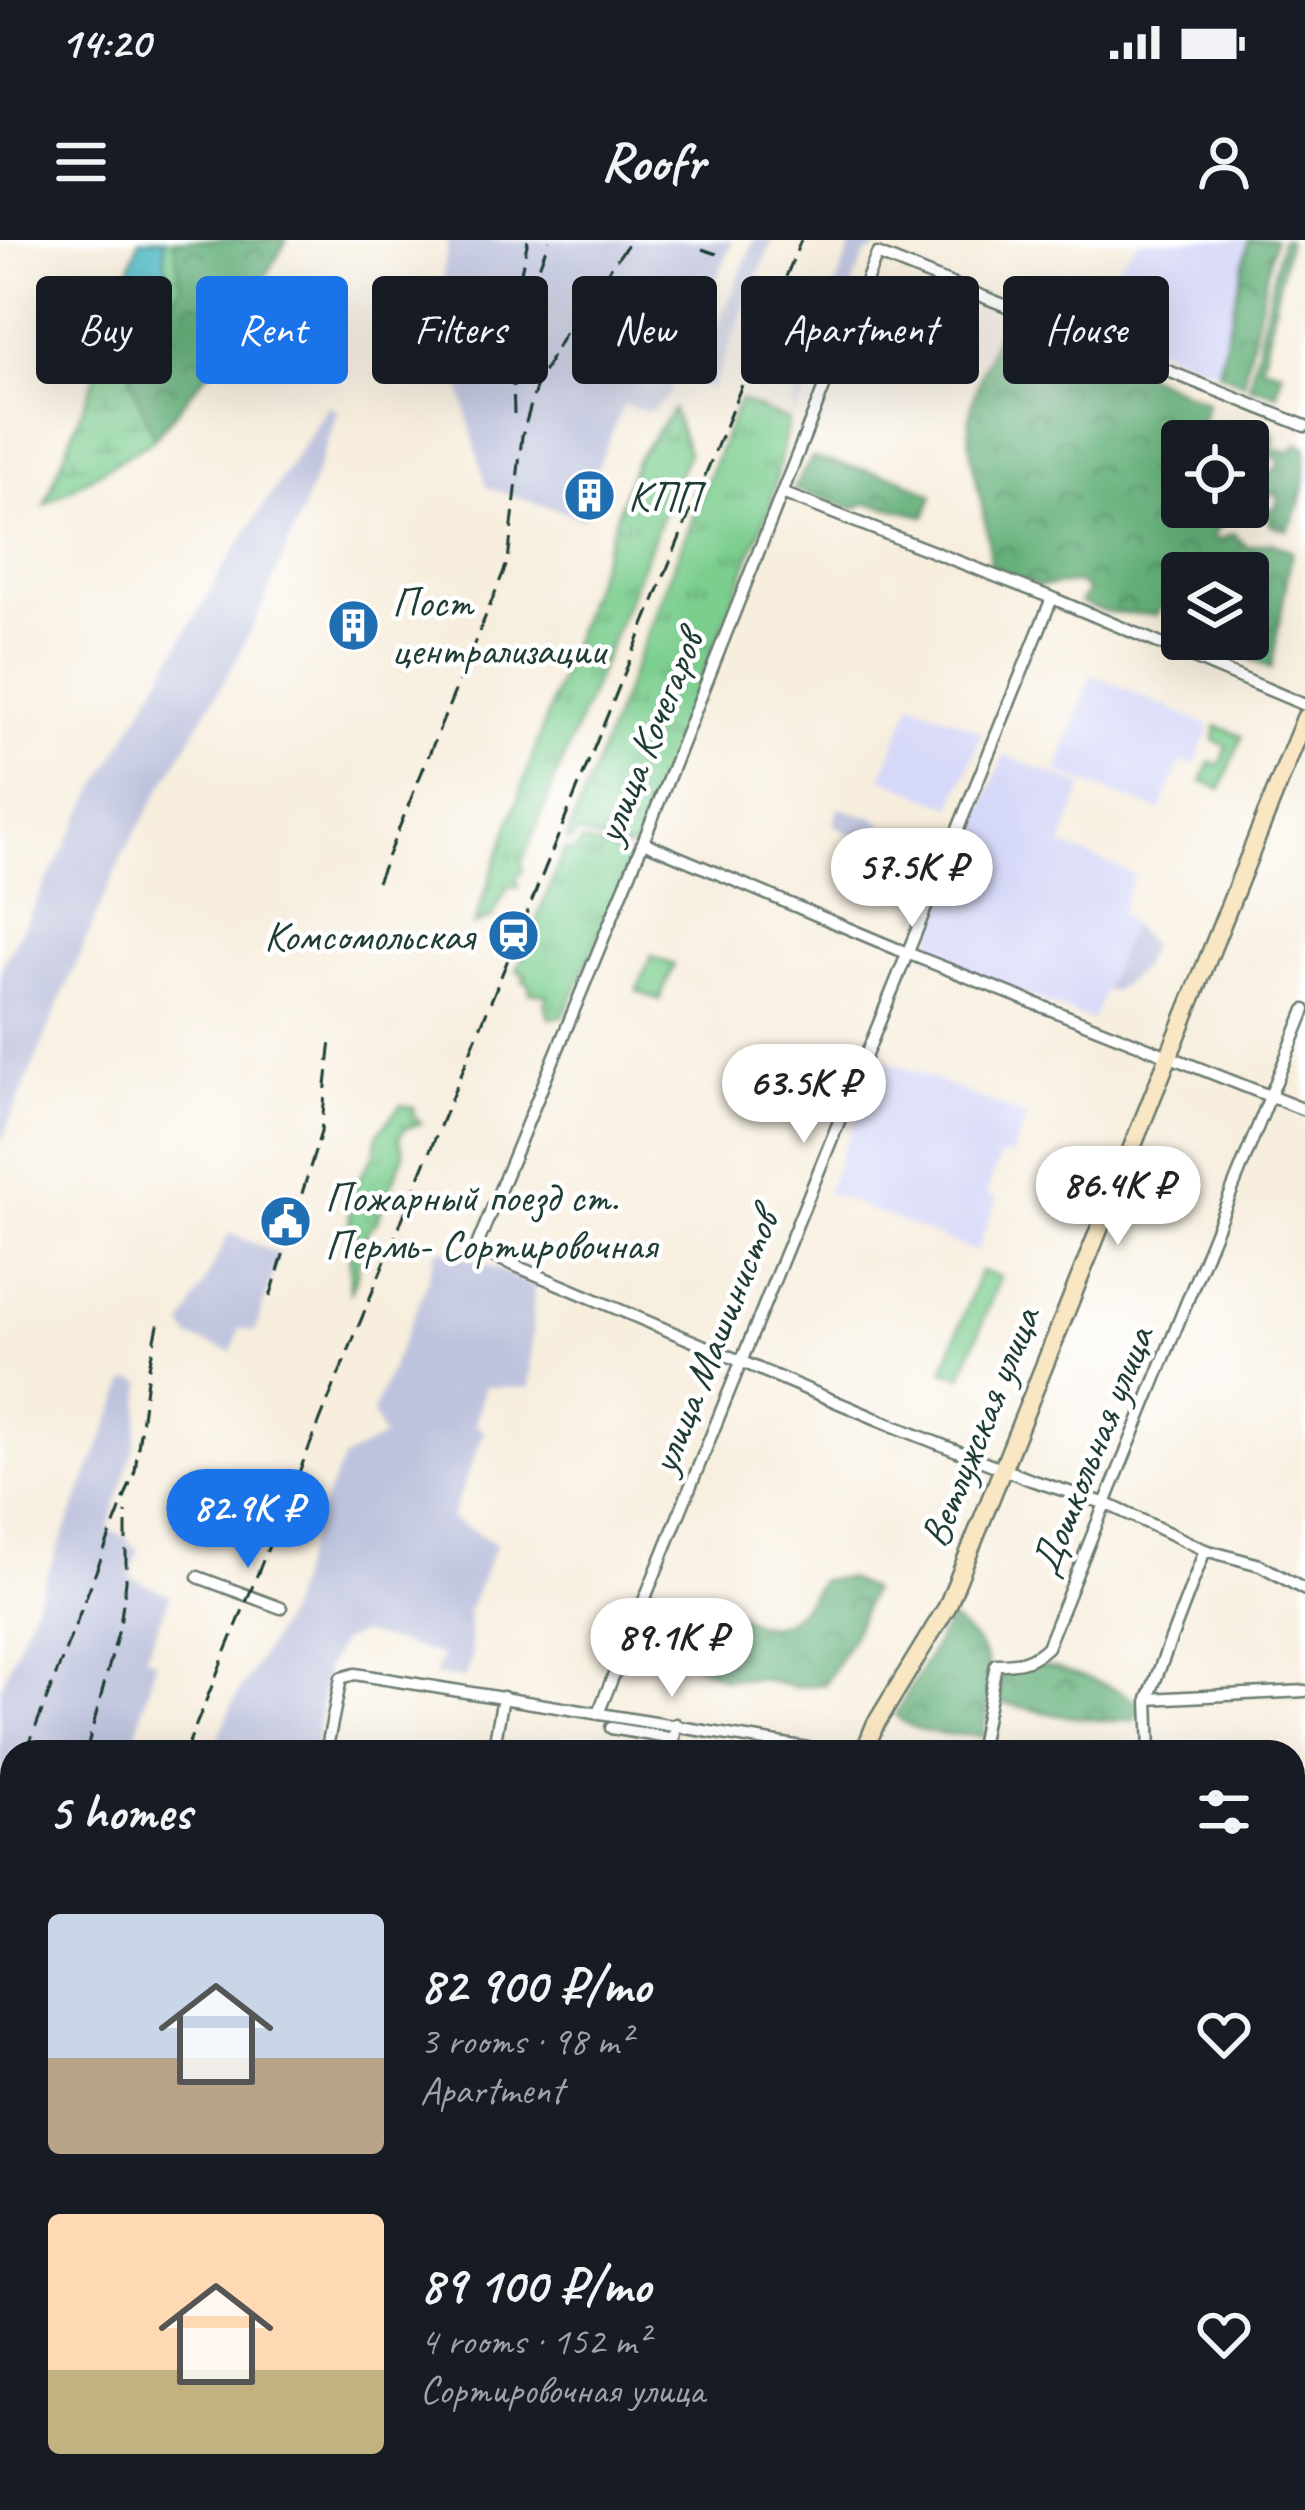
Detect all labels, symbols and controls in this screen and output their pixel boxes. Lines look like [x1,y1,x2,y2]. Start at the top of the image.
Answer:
text: 14:20 [60,14,150,71]
text: Roofr [601,128,704,196]
icon: menu [48,129,114,195]
icon: person [1191,129,1257,195]
chip: Buy [36,276,172,384]
chip: Rent [196,276,348,384]
chip: Filters [372,276,548,384]
chip: New [572,276,717,384]
chip: Apartment [741,276,979,384]
chip: House [1003,276,1169,384]
map controls [1161,420,1269,660]
button: locate [1161,420,1269,528]
building icon: КПП [561,468,617,524]
place label: КПП [628,470,707,523]
button: layers [1161,552,1269,660]
place label: Пост централизации [392,576,609,677]
building icon: Пост централизации [325,598,381,654]
street label: улица Кочегаров [581,616,719,854]
pin: 57.5K ₽ [801,828,1023,930]
text: 57.5K ₽ [858,842,966,891]
station icon: Комсомольская [485,908,541,964]
place label: Комсомольская [264,910,477,963]
pin: 63.5K ₽ [693,1044,915,1146]
text: 63.5K ₽ [749,1058,859,1107]
pin: 86.4K ₽ [1007,1146,1229,1248]
text: 86.4K ₽ [1063,1160,1173,1209]
place label: Пожарный поезд ст. Пермь- Сортировочная [325,1171,659,1272]
public building icon: Пожарный поезд ст. Пермь- Сортировочная [258,1193,314,1249]
street label: улица Машинистов [636,1193,795,1484]
street label: Ветлужская улица [908,1297,1053,1555]
street label: Дошкольная улица [1018,1316,1167,1583]
pin: 82.9K ₽ [137,1469,359,1571]
text: 82.9K ₽ [193,1483,303,1532]
pin: 89.1K ₽ [561,1598,783,1700]
text: 89.1K ₽ [617,1612,727,1661]
icon: filters [1191,1779,1257,1845]
text: 5 homes [48,1780,191,1844]
text: 82 900 ₽/mo [420,1953,651,2017]
icon: home [144,1962,288,2106]
icon: heart [1191,2001,1257,2067]
text: 3 rooms · 98 m² [420,2017,631,2066]
text: Apartment [420,2066,563,2115]
text: 89 100 ₽/mo [420,2253,651,2317]
icon: home [144,2262,288,2406]
icon: heart [1191,2301,1257,2367]
text: 4 rooms · 152 m² [420,2317,648,2366]
text: Сортировочная улица [420,2366,704,2415]

